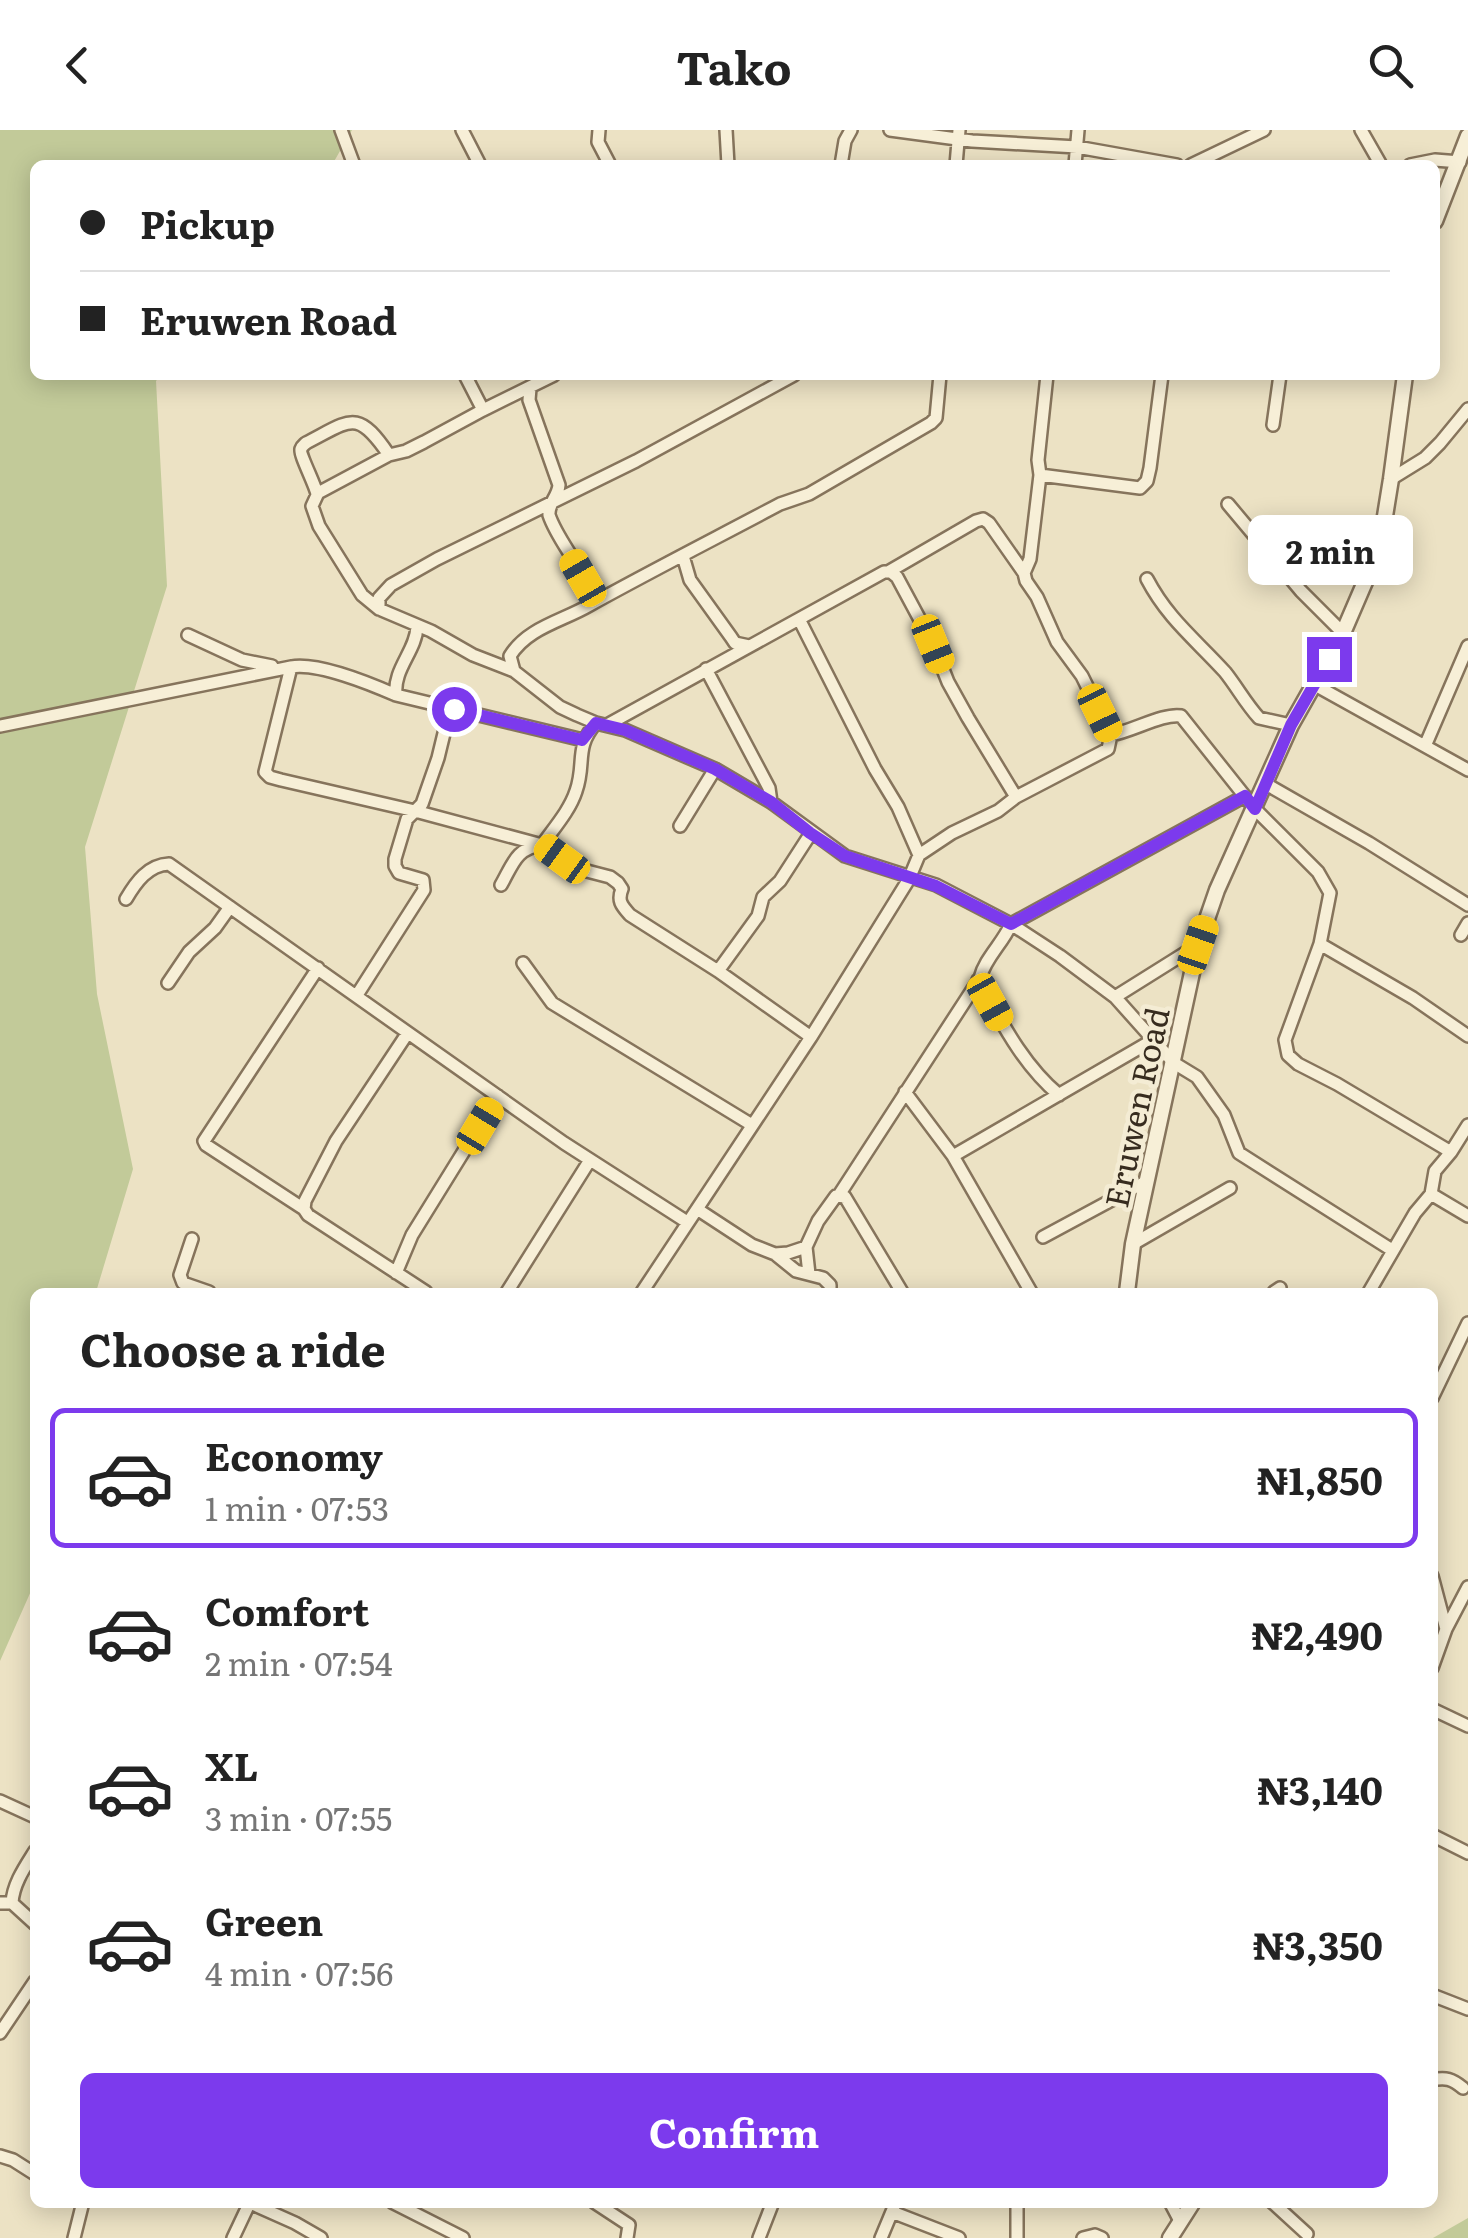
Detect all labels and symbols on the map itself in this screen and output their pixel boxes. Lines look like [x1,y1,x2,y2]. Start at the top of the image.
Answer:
callout: 2 min [1246,514,1412,584]
car [555,545,611,611]
car [908,611,958,677]
route end [1307,637,1352,682]
car [1073,679,1127,747]
route start [432,687,477,732]
car [529,829,595,889]
car [1174,912,1222,978]
car [962,968,1018,1036]
street label: Eruwen Road [1090,1002,1180,1212]
car [452,1093,508,1159]

